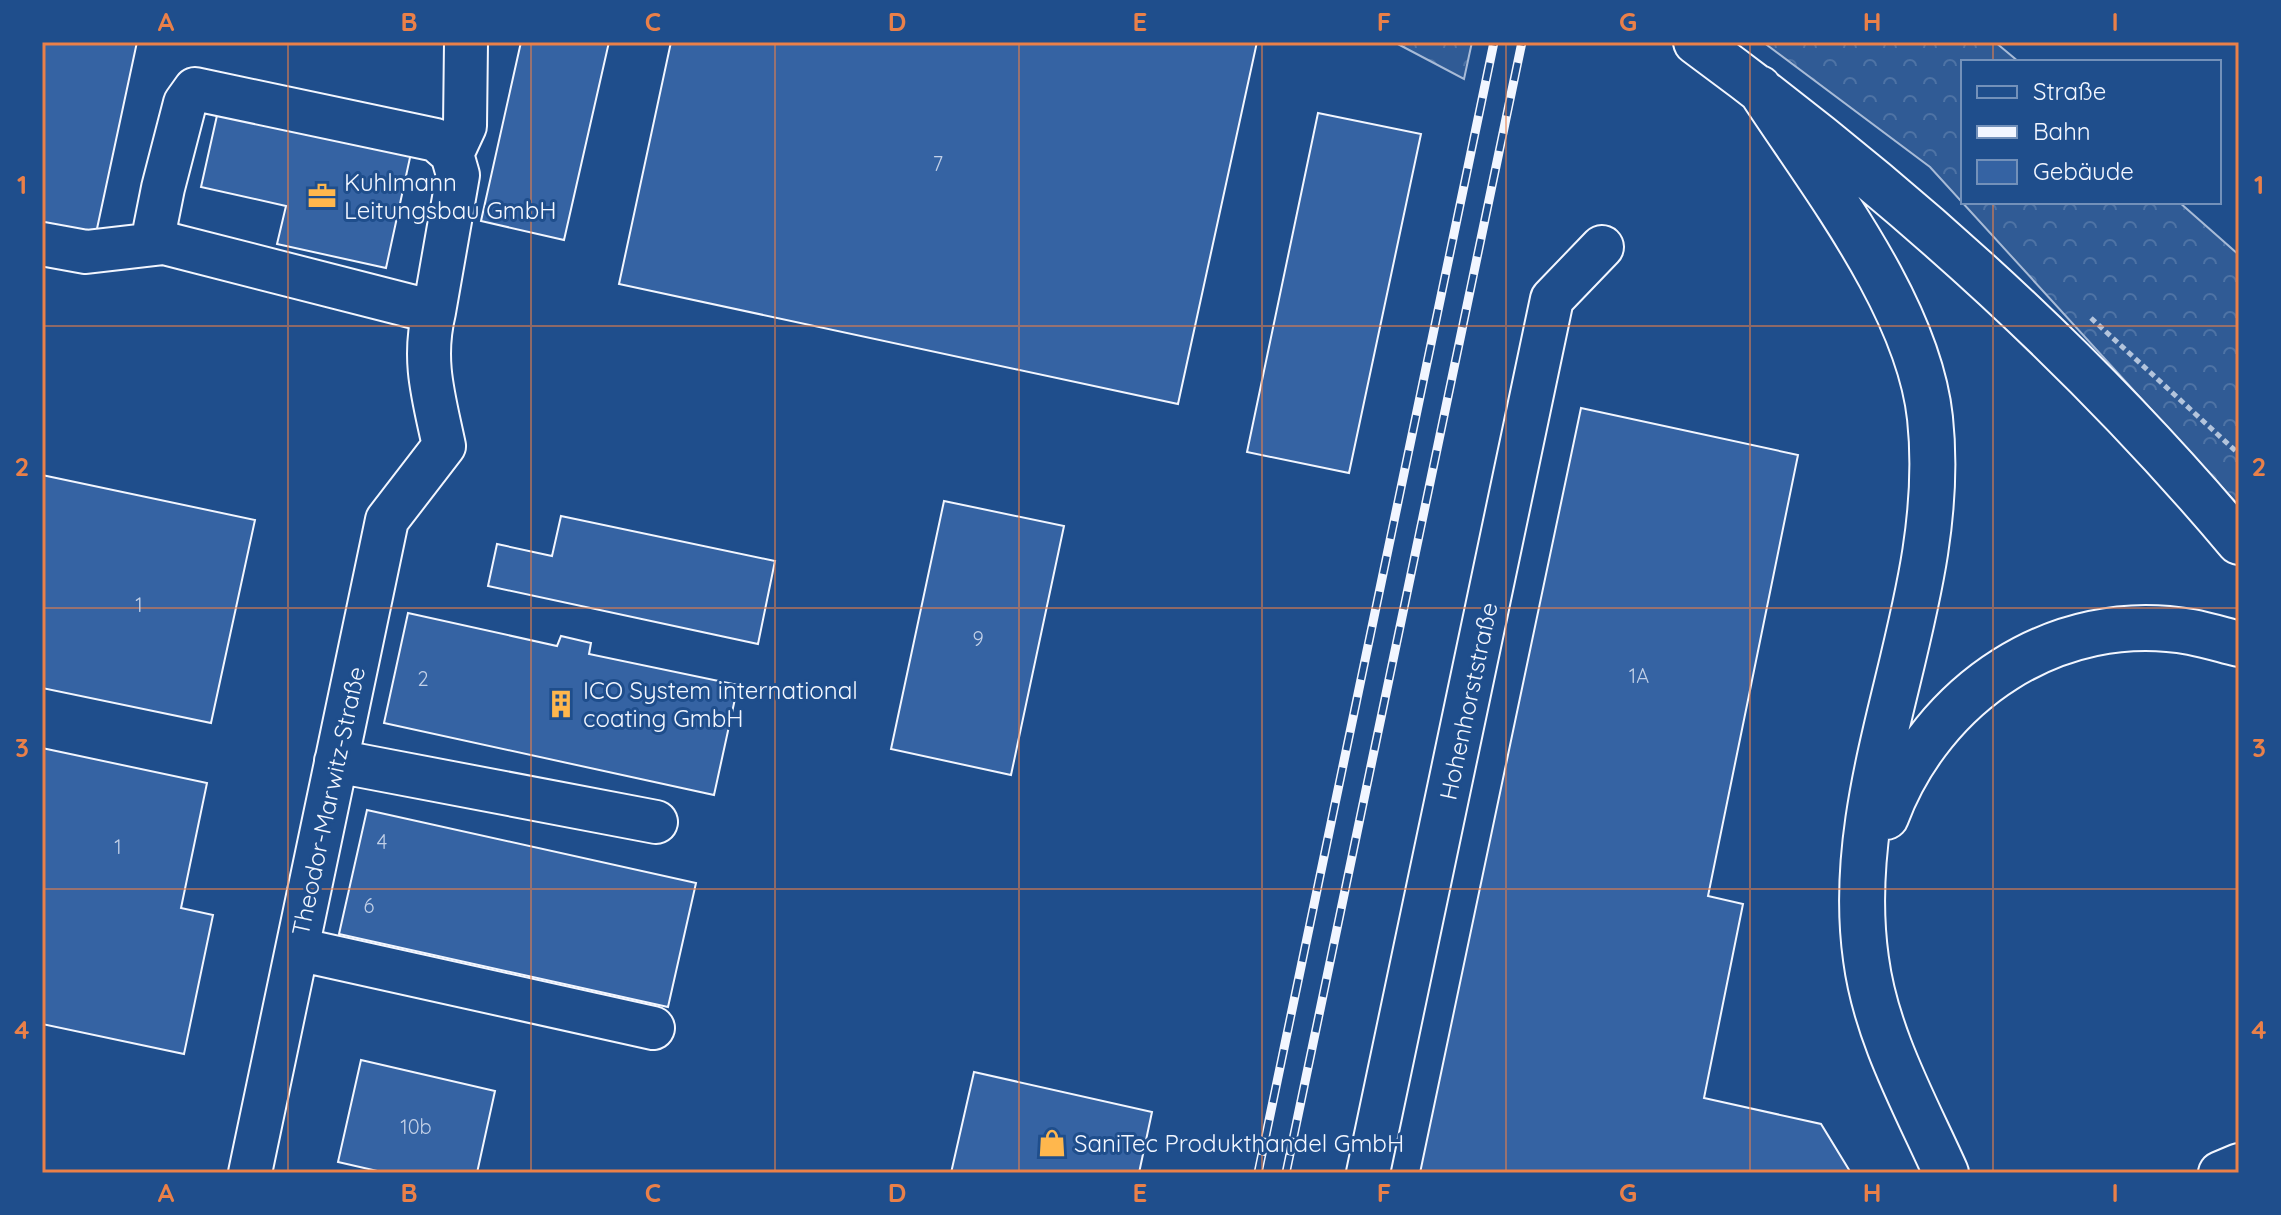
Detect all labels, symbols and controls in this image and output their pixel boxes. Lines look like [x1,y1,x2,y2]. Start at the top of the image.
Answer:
text: A [158,5,175,38]
text: B [400,5,418,38]
text: C [645,5,661,38]
text: D [888,5,906,38]
text: E [1133,5,1147,38]
text: F [1377,5,1391,38]
text: G [1619,5,1637,38]
text: H [1863,5,1881,38]
text: I [2111,5,2119,38]
legend [1961,60,2221,204]
text: Straße [2033,76,2106,106]
text: Bahn [2033,116,2091,146]
house number: 7 [933,151,943,176]
text: Gebäude [2033,156,2134,186]
place label: Kuhlmann Leitungsbau GmbH [344,167,557,225]
text: 1 [17,168,27,201]
text: 1 [2254,168,2264,201]
office icon: Kuhlmann Leitungsbau GmbH [307,181,337,211]
text: 2 [15,450,29,483]
text: 2 [2252,450,2266,483]
house number: 1 [135,592,143,617]
street label: Hohenhorststraße [1432,600,1504,802]
house number: 9 [972,626,984,651]
house number: 1A [1629,663,1649,688]
street label: Theodor-Marwitz-Straße [285,664,371,938]
house number: 2 [417,666,429,691]
place label: ICO System international coating GmbH [583,675,858,733]
building icon: ICO System international coating GmbH [546,689,576,719]
text: 3 [15,731,29,764]
text: 3 [2252,731,2266,764]
house number: 4 [377,829,387,854]
house number: 1 [114,834,122,859]
house number: 6 [364,893,375,918]
text: 4 [14,1013,30,1046]
text: 4 [2251,1013,2267,1046]
house number: 10b [400,1114,432,1139]
shop icon: SaniTec Produkthandel GmbH [1037,1128,1067,1158]
place label: SaniTec Produkthandel GmbH [1074,1128,1404,1158]
text: A [158,1176,175,1209]
text: B [400,1176,418,1209]
text: C [645,1176,661,1209]
text: D [888,1176,906,1209]
text: E [1133,1176,1147,1209]
text: F [1377,1176,1391,1209]
text: G [1619,1176,1637,1209]
text: H [1863,1176,1881,1209]
text: I [2111,1176,2119,1209]

